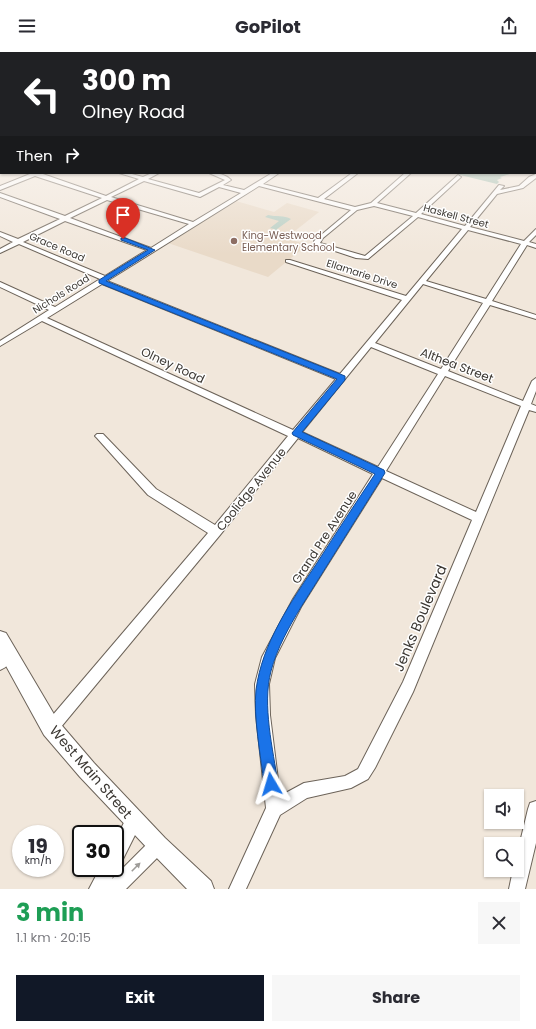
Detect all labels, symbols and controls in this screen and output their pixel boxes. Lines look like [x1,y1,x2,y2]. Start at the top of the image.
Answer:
text: GoPilot [235,14,301,39]
icon: menu [16,15,38,37]
icon: share [498,15,520,37]
text: 300 m [82,61,171,100]
icon: left [16,68,68,120]
text: Olney Road [82,99,185,124]
icon: right [61,144,83,166]
text: Then [16,145,53,166]
pin [106,198,140,239]
street label: Haskell Street [422,200,491,232]
icon: arrive [112,204,134,226]
place label: King-Westwood Elementary School [242,228,335,255]
street label: Grace Road [27,229,87,265]
marker: King-Westwood Elementary School [229,236,239,246]
street label: Ellamarie Drive [324,255,400,293]
street label: Nichols Road [30,270,92,318]
street label: Olney Road [138,343,208,387]
street label: Althea Street [418,343,496,387]
street label: Coolidge Avenue [212,444,290,534]
street label: Grand Pre Avenue [287,487,361,587]
street label: Jenks Boulevard [389,562,451,674]
street label: West Main Street [45,721,137,823]
position arrow [250,763,292,805]
map controls [484,789,524,877]
button: sound [484,789,524,829]
speed limit sign: 30 [72,825,124,877]
text: 19 [28,832,48,860]
button: search [484,837,524,877]
text: km/h [25,853,51,868]
one-way arrow [131,862,141,872]
text: 3 min [16,896,84,929]
button: close [478,902,520,944]
text: 1.1 km · 20:15 [16,928,91,947]
button: Exit [16,975,264,1021]
button: Share [272,975,520,1021]

